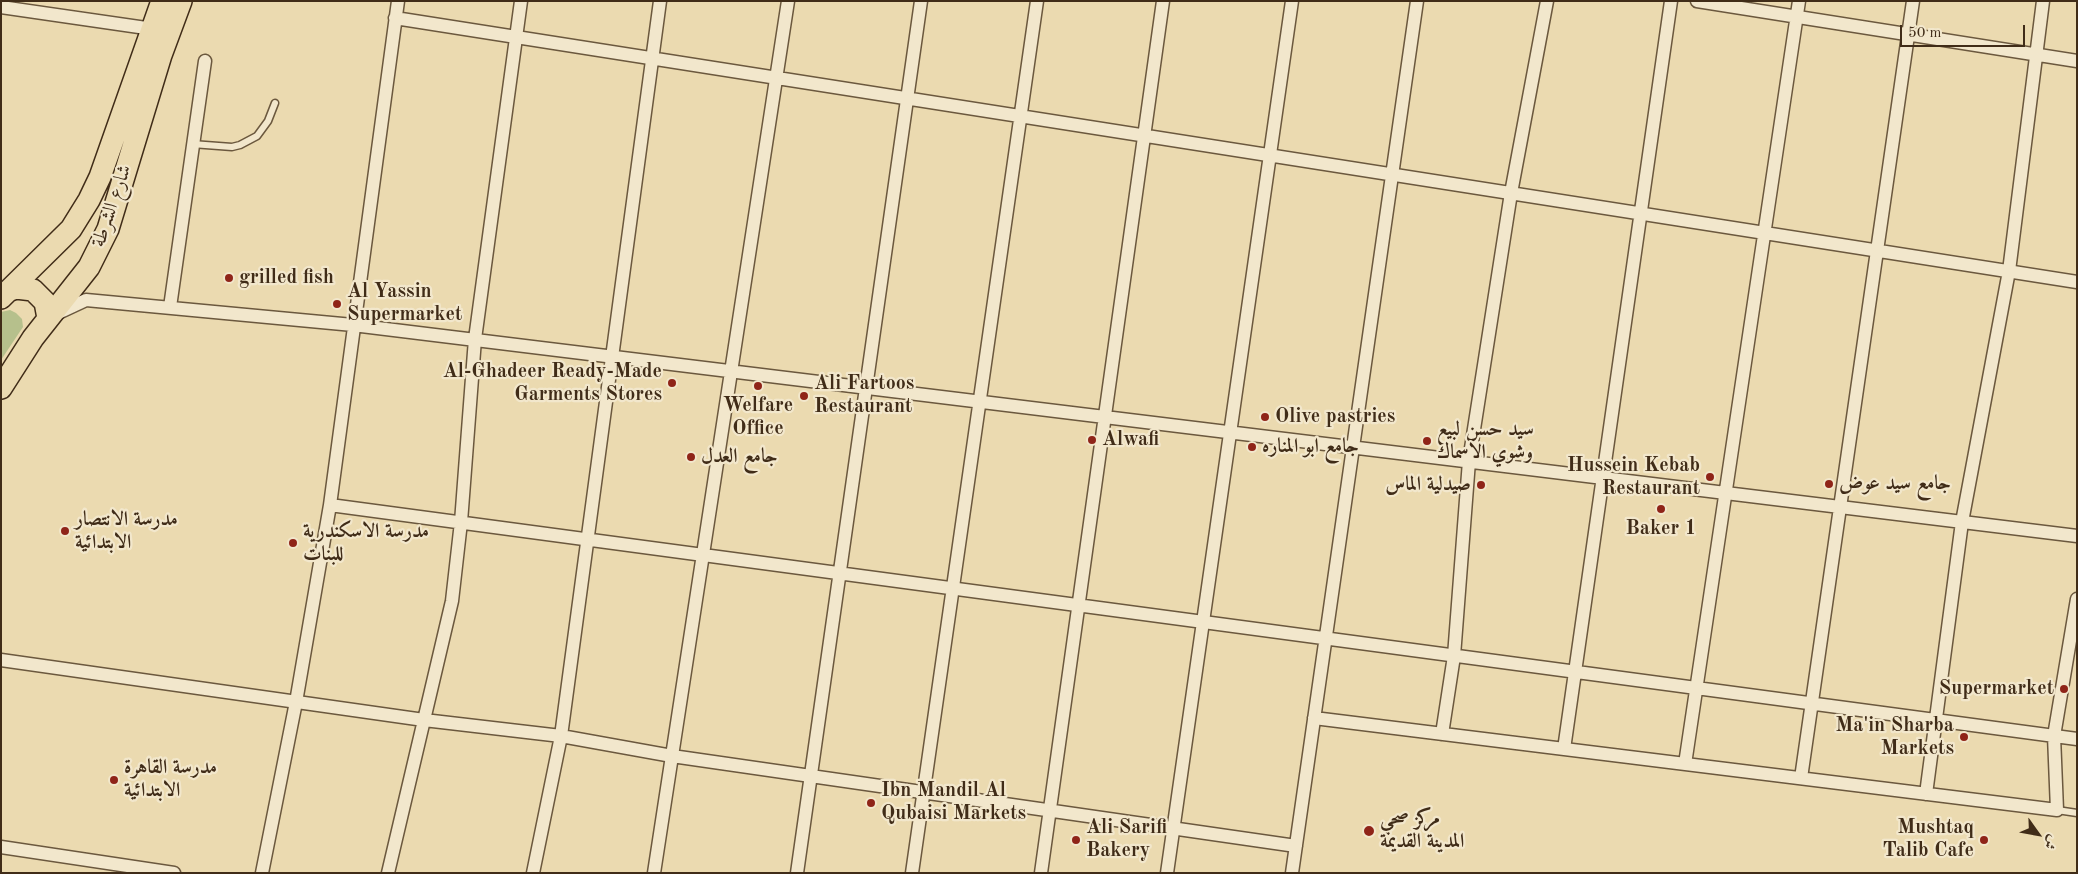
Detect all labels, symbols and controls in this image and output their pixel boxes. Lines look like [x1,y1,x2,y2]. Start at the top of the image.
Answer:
scale bar [1903,15,2028,47]
text: 50 m [1908,26,1942,41]
street label: شارع الشرطة [87,162,137,250]
place label: grilled fish [239,266,334,290]
marker: grilled fish [223,272,235,284]
place label: Al Yassin Supermarket [347,280,462,327]
marker: Al Yassin Supermarket [331,298,343,310]
place label: Al-Ghadeer Ready-Made Garments Stores [443,360,662,407]
place label: Ali Fartoos Restaurant [814,372,914,419]
marker: Al-Ghadeer Ready-Made Garments Stores [666,377,678,389]
marker: Welfare Office [752,380,764,392]
marker: Ali Fartoos Restaurant [798,390,810,402]
place label: Welfare Office [723,394,793,441]
place label: Olive pastries [1275,405,1395,429]
marker: Olive pastries [1259,411,1271,423]
place label: سيد حسن لبيع وشوي الاسماك [1437,418,1534,465]
place label: Alwafi [1102,428,1159,452]
marker: Alwafi [1086,434,1098,446]
place label: جامع ابو المناره [1262,435,1359,459]
marker: سيد حسن لبيع وشوي الاسماك [1421,435,1433,447]
marker: جامع ابو المناره [1246,441,1258,453]
place label: جامع العدل [701,445,778,469]
marker: جامع العدل [685,451,697,463]
place label: Hussein Kebab Restaurant [1567,454,1700,501]
marker: Hussein Kebab Restaurant [1704,471,1716,483]
place label: جامع سيد عوض [1839,472,1951,496]
place label: صيدلية الماس [1385,473,1471,497]
marker: جامع سيد عوض [1823,478,1835,490]
marker: صيدلية الماس [1475,479,1487,491]
marker: Baker 1 [1655,503,1667,515]
place label: مدرسة الانتصار الابتدائية [75,508,178,555]
place label: Baker 1 [1626,517,1696,541]
place label: مدرسة الاسكندرية للبنات [303,520,429,567]
marker: مدرسة الانتصار الابتدائية [59,525,71,537]
marker: مدرسة الاسكندرية للبنات [287,537,299,549]
place label: Supermarket [1939,677,2054,701]
marker: Supermarket [2058,683,2070,695]
place label: Ma'in Sharba Markets [1835,714,1954,761]
marker: Ma'in Sharba Markets [1958,731,1970,743]
place label: مدرسة القاهرة الابتدائية [124,756,217,803]
marker: مدرسة القاهرة الابتدائية [108,774,120,786]
place label: Ibn Mandil Al Qubaisi Markets [881,779,1026,826]
marker: Ibn Mandil Al Qubaisi Markets [865,797,877,809]
place label: مركز صحي المدينة القديمة [1380,807,1464,854]
north arrow [2013,809,2063,859]
place label: Ali Sarifi Bakery [1086,816,1167,863]
place label: Mushtaq Talib Cafe [1883,816,1974,863]
marker: مركز صحي المدينة القديمة [1362,824,1376,838]
text: ش [2041,832,2060,852]
marker: Ali Sarifi Bakery [1070,834,1082,846]
marker: Mushtaq Talib Cafe [1978,834,1990,846]

